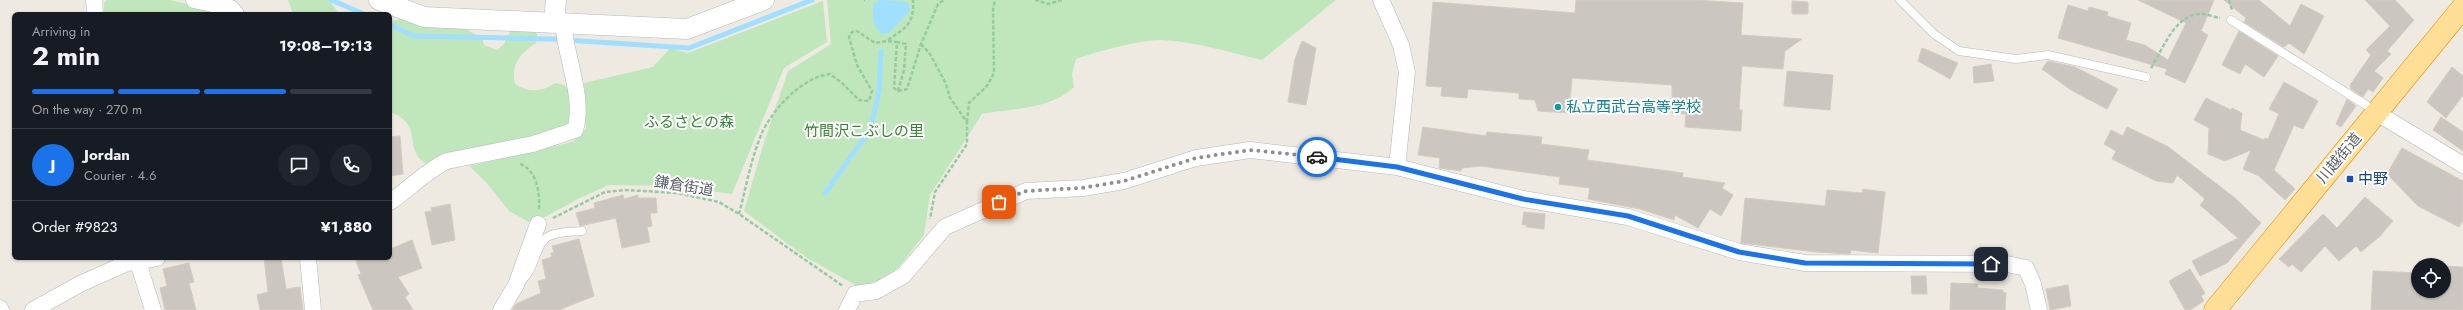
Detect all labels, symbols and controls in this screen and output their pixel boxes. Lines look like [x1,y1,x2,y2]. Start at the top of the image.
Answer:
text: Arriving in [32,22,90,41]
text: 19:08–19:13 [279,35,372,57]
text: 2 min [32,37,100,75]
place label: 私立西武台高等学校 [1566,96,1701,118]
text: On the way · 270 m [32,100,142,119]
marker: 私立西武台高等学校 [1553,102,1563,112]
park label: ふるさとの森 [644,111,734,133]
park label: 竹間沢こぶしの里 [804,120,924,142]
street label: 川越街道 [2311,128,2367,188]
courier [1297,137,1337,177]
text: Jordan [84,144,130,166]
button: chat [278,144,320,186]
button: phone [330,144,372,186]
icon: car [1306,146,1328,168]
text: J [51,154,55,176]
text: Courier · 4.6 [84,166,157,185]
place label: 中野 [2358,168,2388,190]
street label: 鎌倉街道 [653,170,715,202]
marker: 中野 [2345,174,2355,184]
pin [982,185,1016,219]
icon: bag [988,191,1010,213]
text: Order #9823 [32,216,118,238]
text: ¥1,880 [321,216,372,238]
pin [1974,247,2008,281]
icon: home [1980,253,2002,275]
map controls [2411,258,2451,298]
button: locate [2411,258,2451,298]

